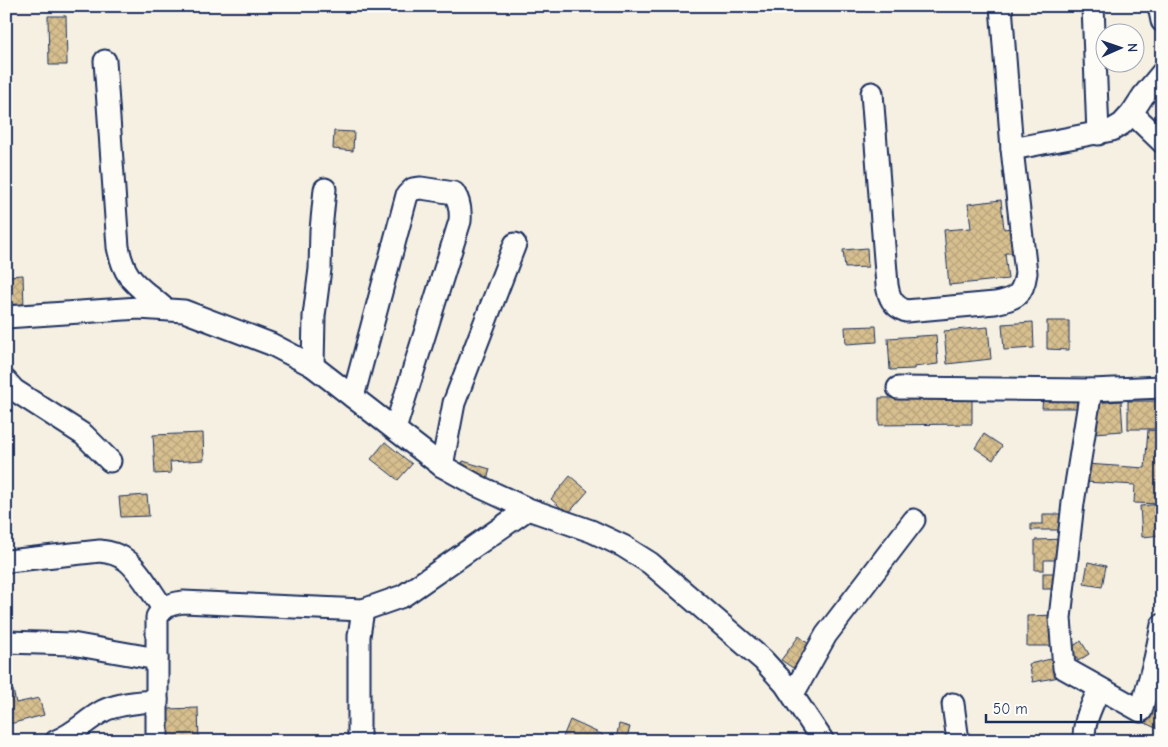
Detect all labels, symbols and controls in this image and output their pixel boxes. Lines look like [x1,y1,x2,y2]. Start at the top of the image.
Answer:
north arrow [1096,22,1146,72]
text: N [1124,43,1141,52]
scale bar [986,692,1140,724]
text: 50 m [993,700,1028,718]

